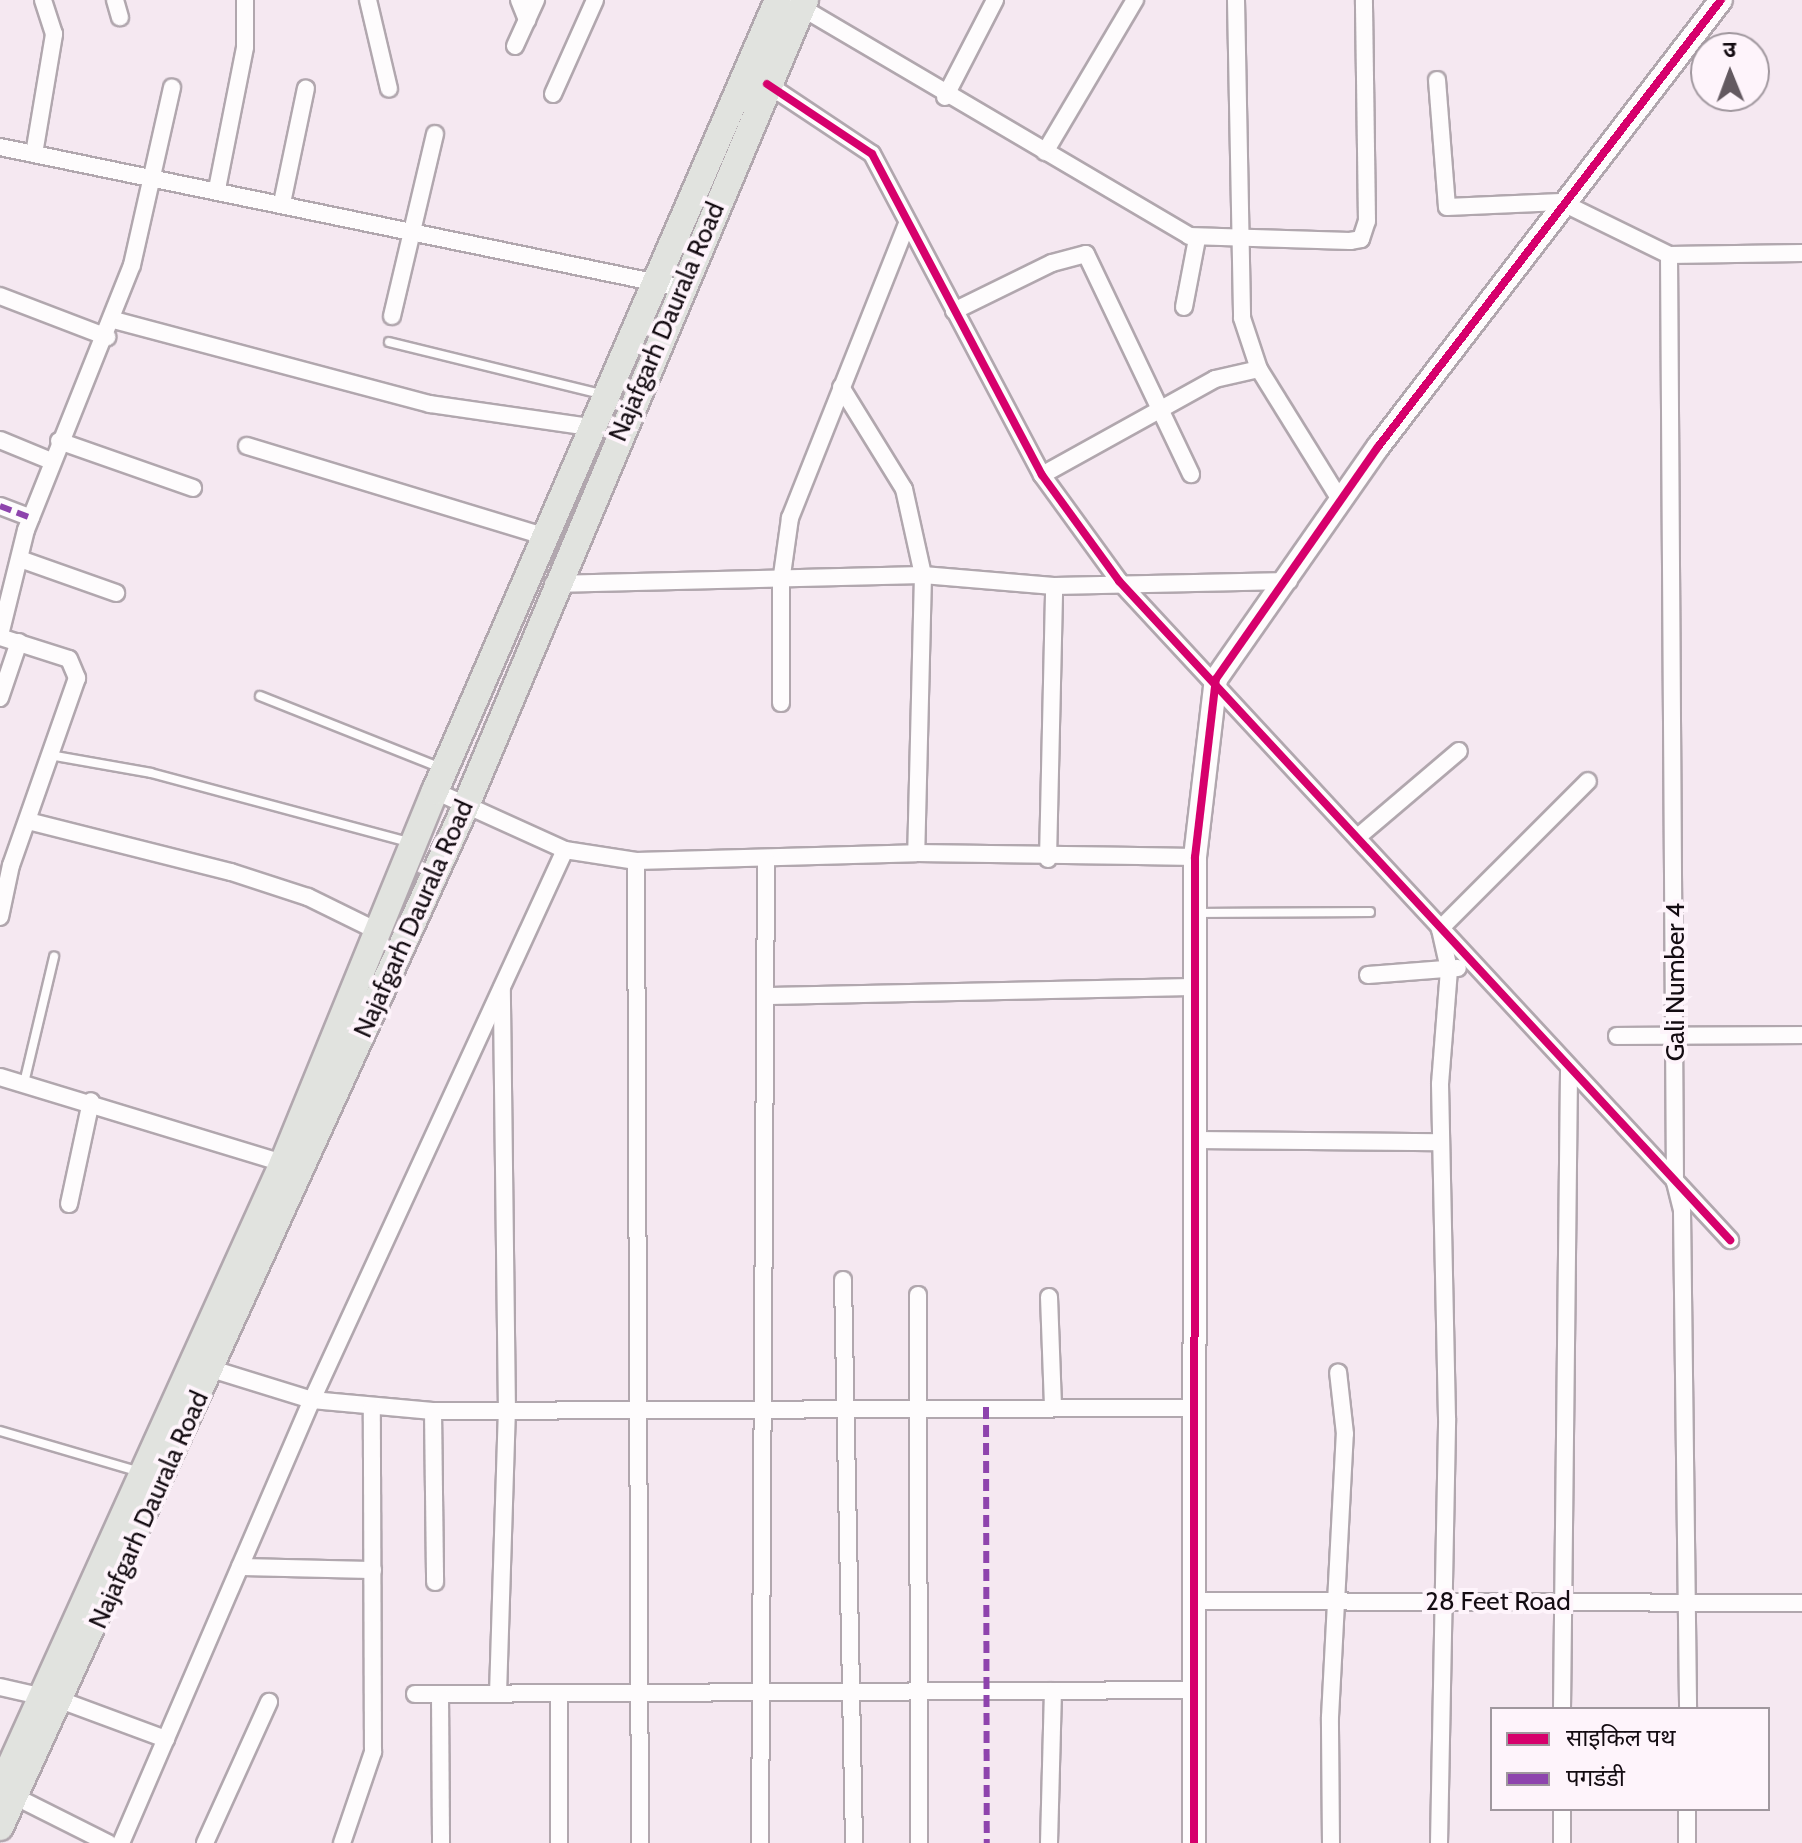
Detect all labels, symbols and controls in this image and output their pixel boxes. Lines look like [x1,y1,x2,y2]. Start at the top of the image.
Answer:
north arrow [1690,32,1770,112]
text: उ [1723,36,1736,63]
street label: Najafgarh Daurala Road [603,198,731,446]
street label: Najafgarh Daurala Road [348,795,480,1043]
street label: Gali Number 4 [1660,903,1692,1061]
street label: Najafgarh Daurala Road [83,1386,215,1634]
street label: 28 Feet Road [1425,1586,1571,1618]
legend [1490,1707,1770,1811]
text: साइकिल पथ [1566,1723,1676,1752]
text: पगडंडी [1566,1763,1625,1792]

